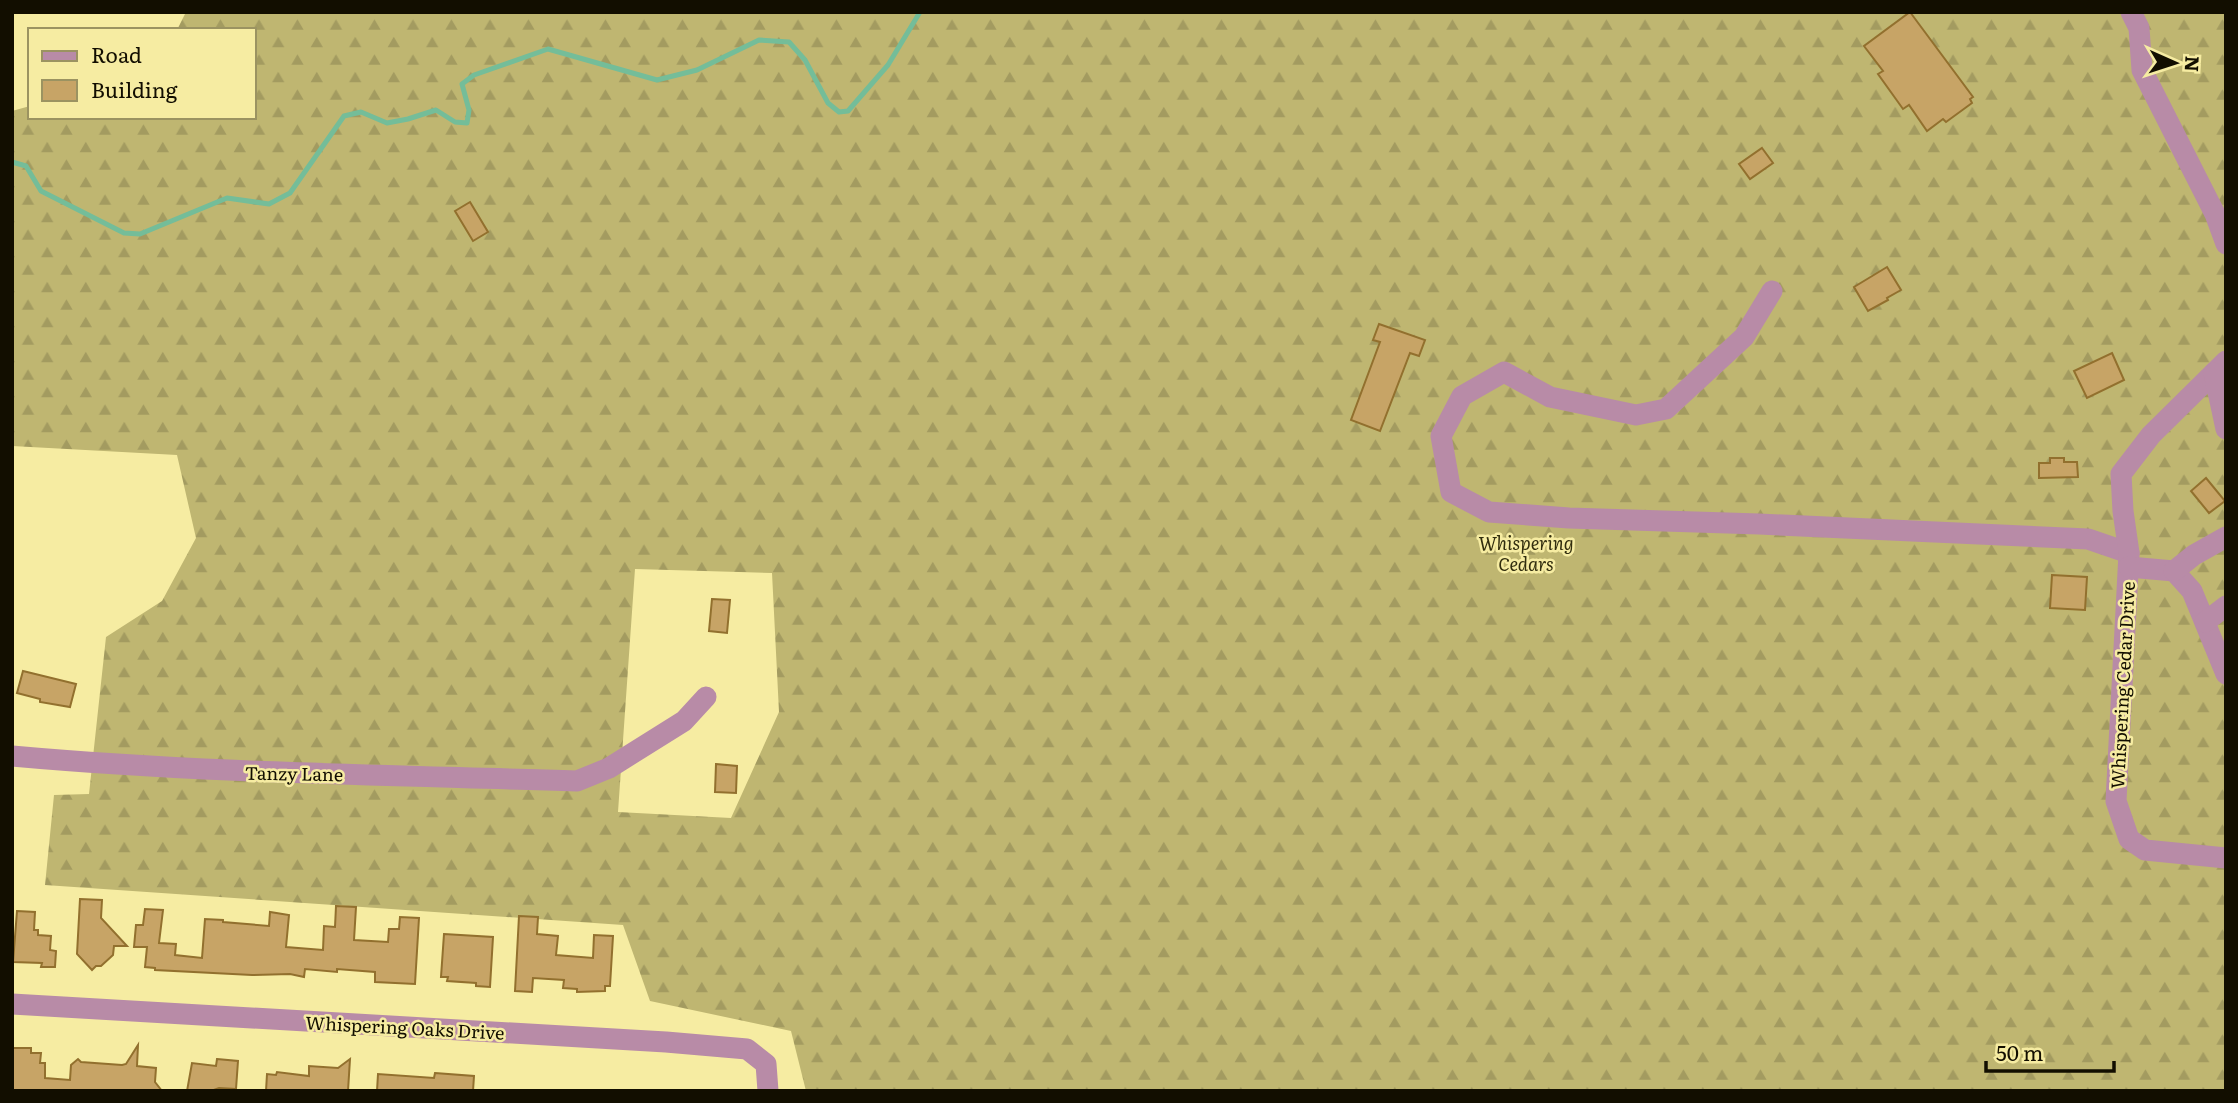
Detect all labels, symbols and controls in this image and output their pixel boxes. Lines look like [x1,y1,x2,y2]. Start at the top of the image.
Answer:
legend [28,28,256,119]
north arrow [2140,28,2210,98]
text: Road [91,38,142,69]
text: N [2179,55,2207,73]
text: Building [91,73,178,104]
park label: Whispering Cedars [1478,529,1574,577]
street label: Whispering Cedar Drive [2103,580,2141,790]
street label: Tanzy Lane [245,759,343,787]
street label: Whispering Oaks Drive [305,1008,505,1046]
scale bar [1986,1030,2114,1074]
text: 50 m [1996,1036,2043,1067]

